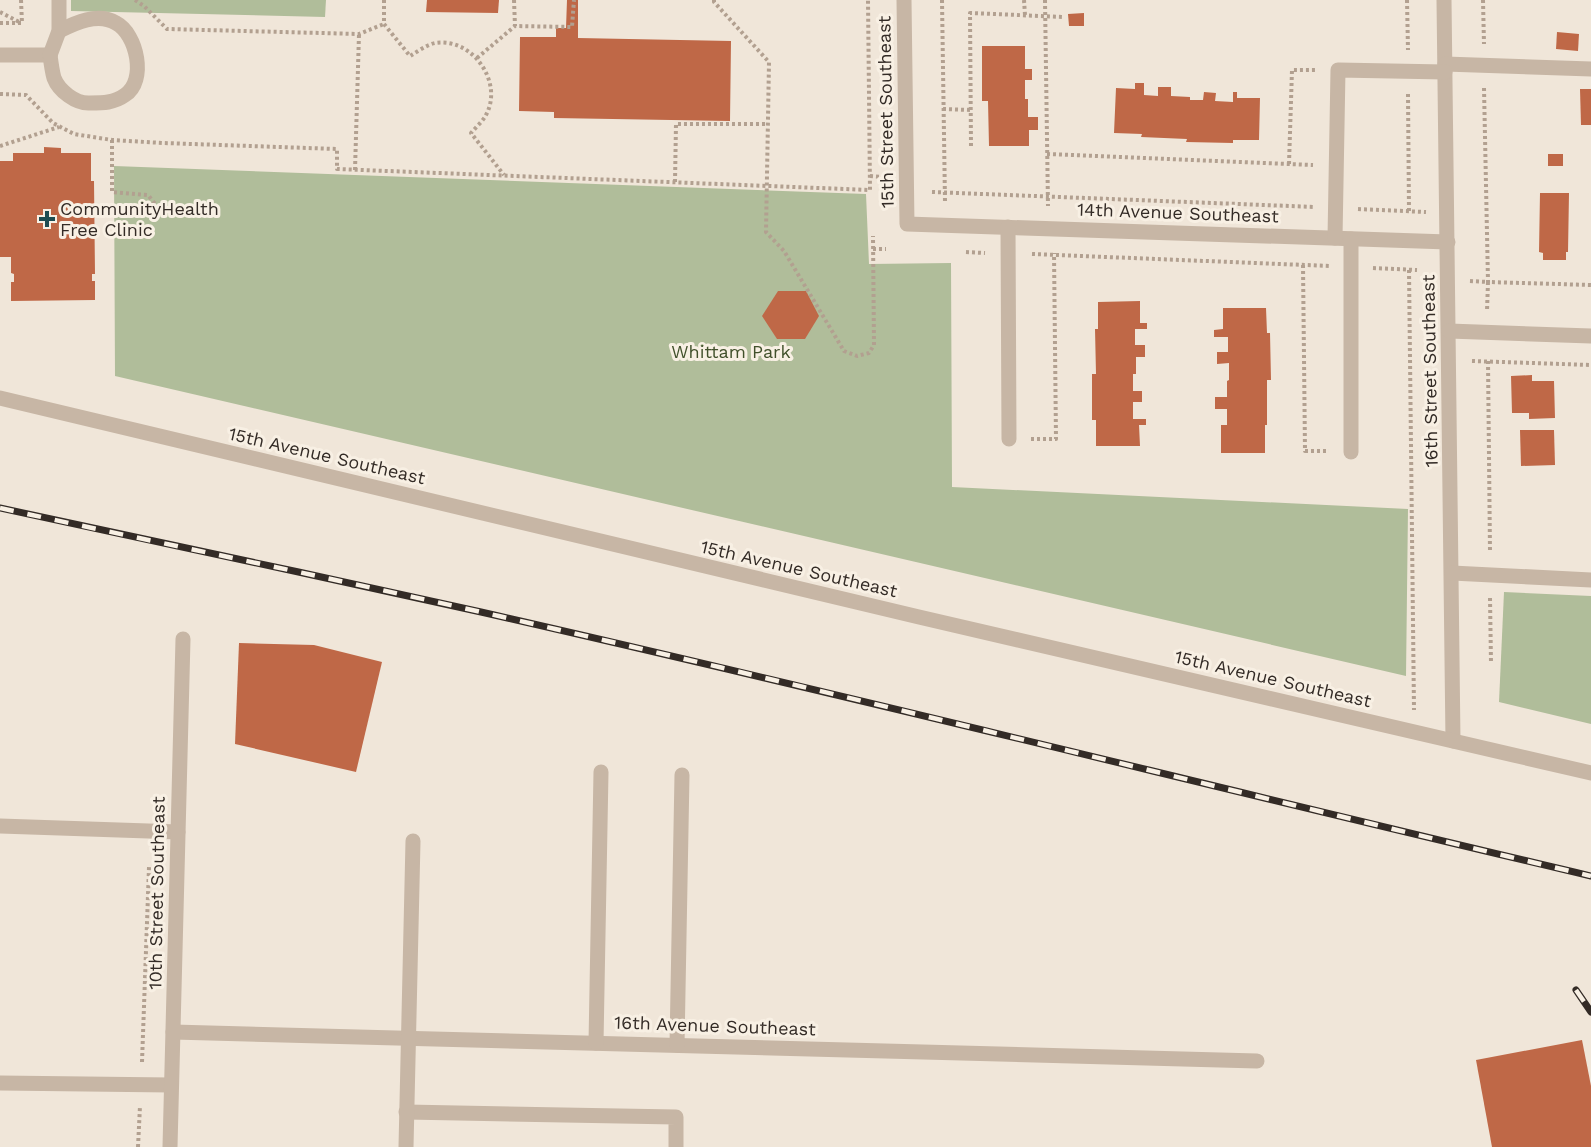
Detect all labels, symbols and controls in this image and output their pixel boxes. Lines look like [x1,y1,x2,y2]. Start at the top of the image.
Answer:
street label: 15th Street Southeast [873,15,898,208]
place label: CommunityHealth Free Clinic [60,198,219,240]
street label: 14th Avenue Southeast [1077,198,1280,227]
marker: CommunityHealth Free Clinic [38,210,56,228]
street label: 16th Street Southeast [1417,274,1442,468]
park label: Whittam Park [671,341,791,362]
street label: 15th Avenue Southeast [227,423,428,488]
street label: 15th Avenue Southeast [699,536,900,601]
street label: 15th Avenue Southeast [1173,646,1374,711]
street label: 10th Street Southeast [144,796,169,990]
street label: 16th Avenue Southeast [614,1011,817,1040]

